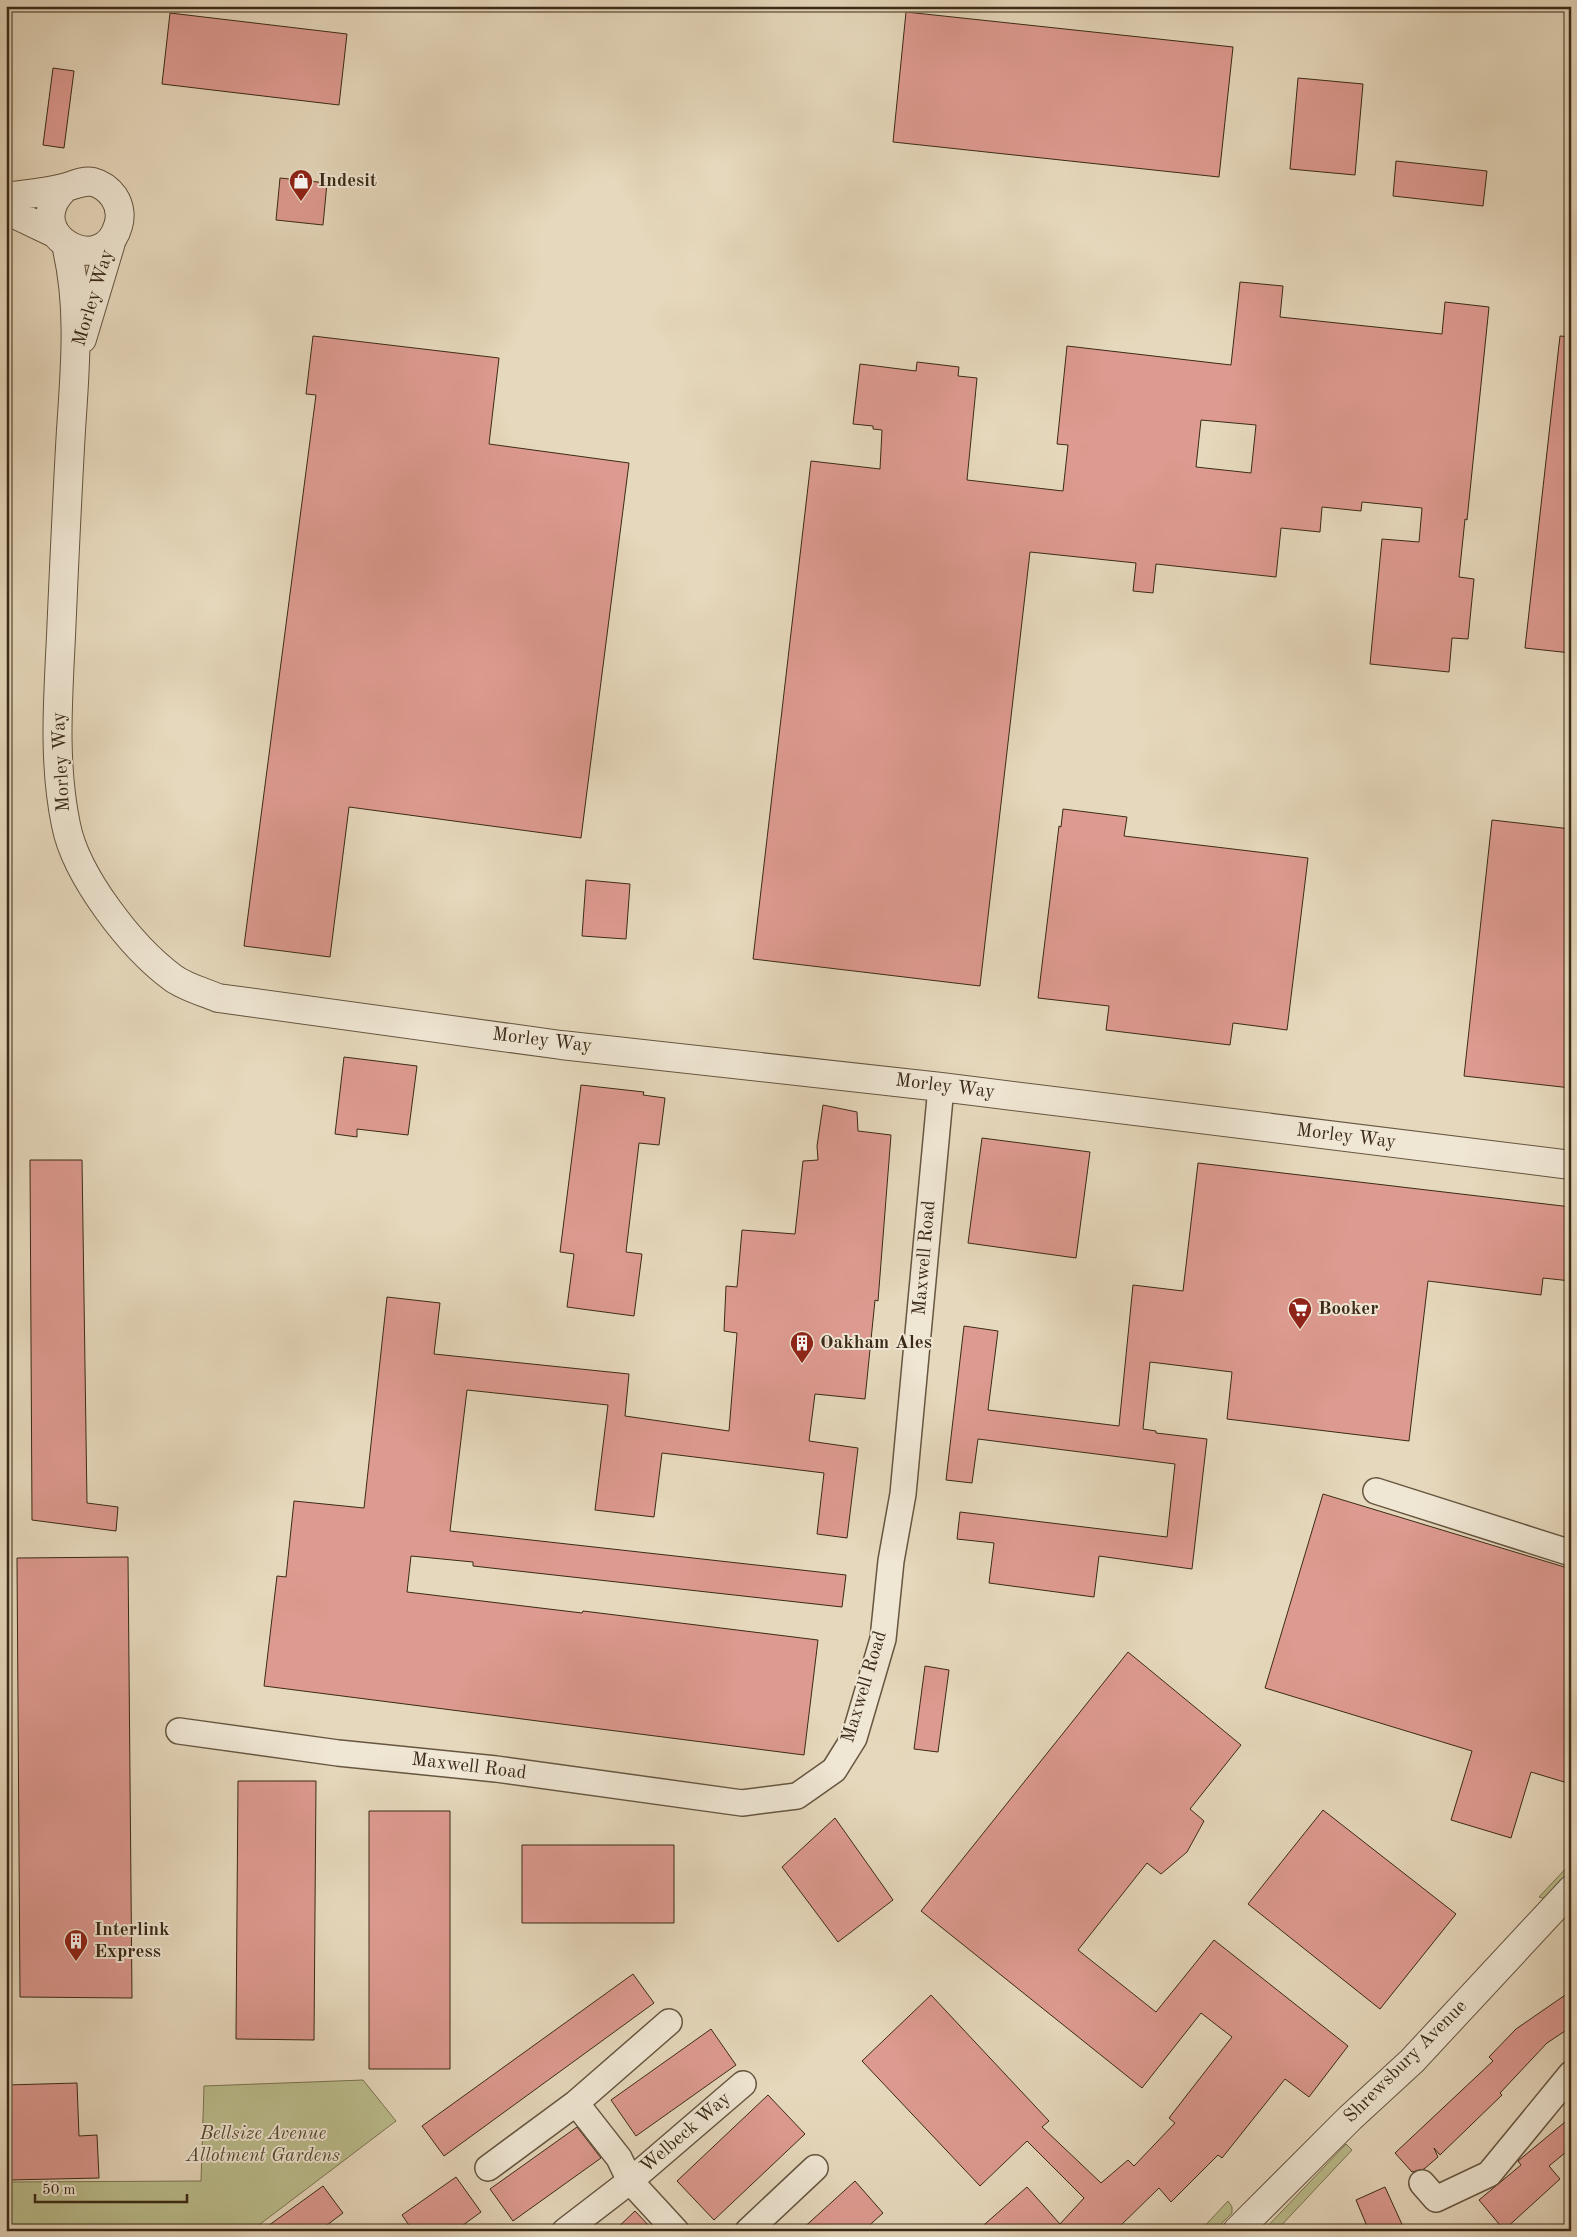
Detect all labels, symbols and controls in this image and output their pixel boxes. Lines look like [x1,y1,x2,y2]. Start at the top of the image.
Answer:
shop icon: Indesit [288,168,314,202]
place label: Indesit [318,172,377,191]
street label: Morley Way [70,247,118,349]
street label: Morley Way [50,711,74,813]
street label: Morley Way [491,1025,593,1057]
street label: Morley Way [894,1071,996,1103]
street label: Morley Way [1295,1121,1397,1153]
street label: Maxwell Road [910,1199,940,1316]
supermarket icon: Booker [1287,1296,1313,1330]
place label: Booker [1318,1300,1379,1319]
building icon: Oakham Ales [789,1330,815,1364]
place label: Oakham Ales [820,1334,932,1353]
street label: Maxwell Road [839,1629,891,1745]
street label: Maxwell Road [410,1751,528,1783]
place label: Interlink Express [94,1921,170,1962]
building icon: Interlink Express [63,1928,89,1962]
street label: Shrewsbury Avenue [1341,1997,1471,2127]
street label: Welbeck Way [637,2089,735,2177]
park label: Bellsize Avenue Allotment Gardens [185,2125,340,2166]
scale bar [35,2172,188,2204]
text: 50 m [42,2183,76,2198]

